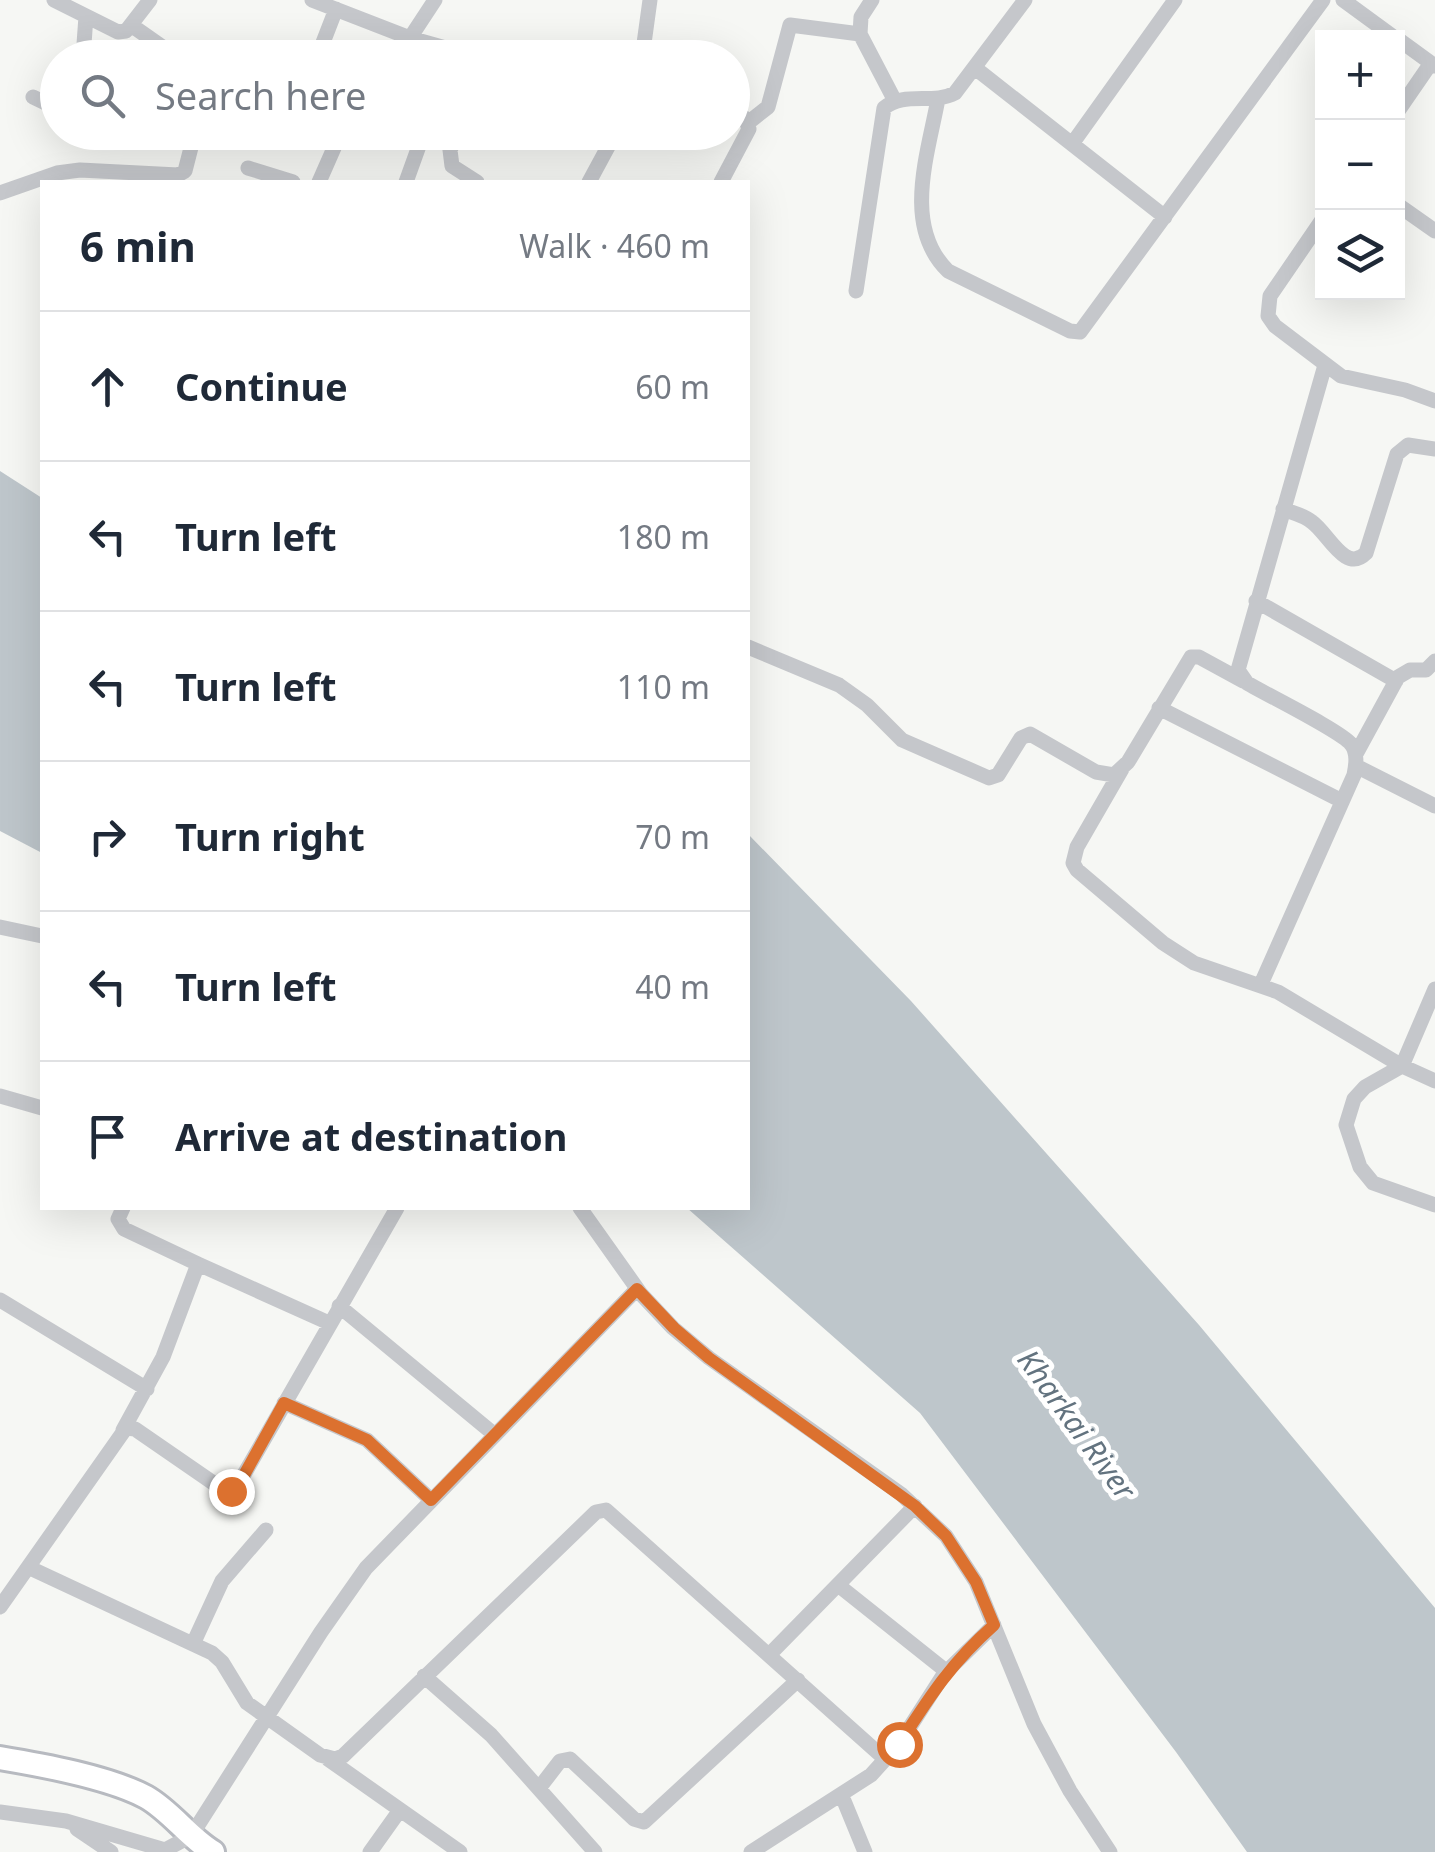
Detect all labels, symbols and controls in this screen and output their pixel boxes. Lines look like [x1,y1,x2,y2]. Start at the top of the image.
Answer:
map controls [1315,30,1405,300]
button: + [1315,30,1405,120]
search box [40,40,750,150]
icon: search [75,68,130,123]
text: Search here [155,69,366,121]
button: − [1315,120,1405,210]
button: layers [1315,210,1405,300]
text: 6 min [80,217,196,274]
text: Walk · 460 m [519,224,710,267]
icon: ahead [80,359,135,414]
text: Continue [175,360,348,412]
text: 60 m [635,365,710,408]
icon: left [80,509,135,564]
text: Turn left [175,510,337,562]
text: 180 m [617,515,710,558]
icon: left [80,659,135,714]
text: Turn left [175,660,337,712]
text: 110 m [617,665,710,708]
icon: right [80,809,135,864]
text: Turn right [175,810,365,862]
text: 70 m [635,815,710,858]
icon: left [80,959,135,1014]
text: Turn left [175,960,337,1012]
text: 40 m [635,965,710,1008]
icon: arrive [80,1109,135,1164]
text: Arrive at destination [175,1110,567,1162]
water label: Kharkai River [1009,1341,1146,1508]
route end [209,1469,255,1515]
route start [877,1722,923,1768]

